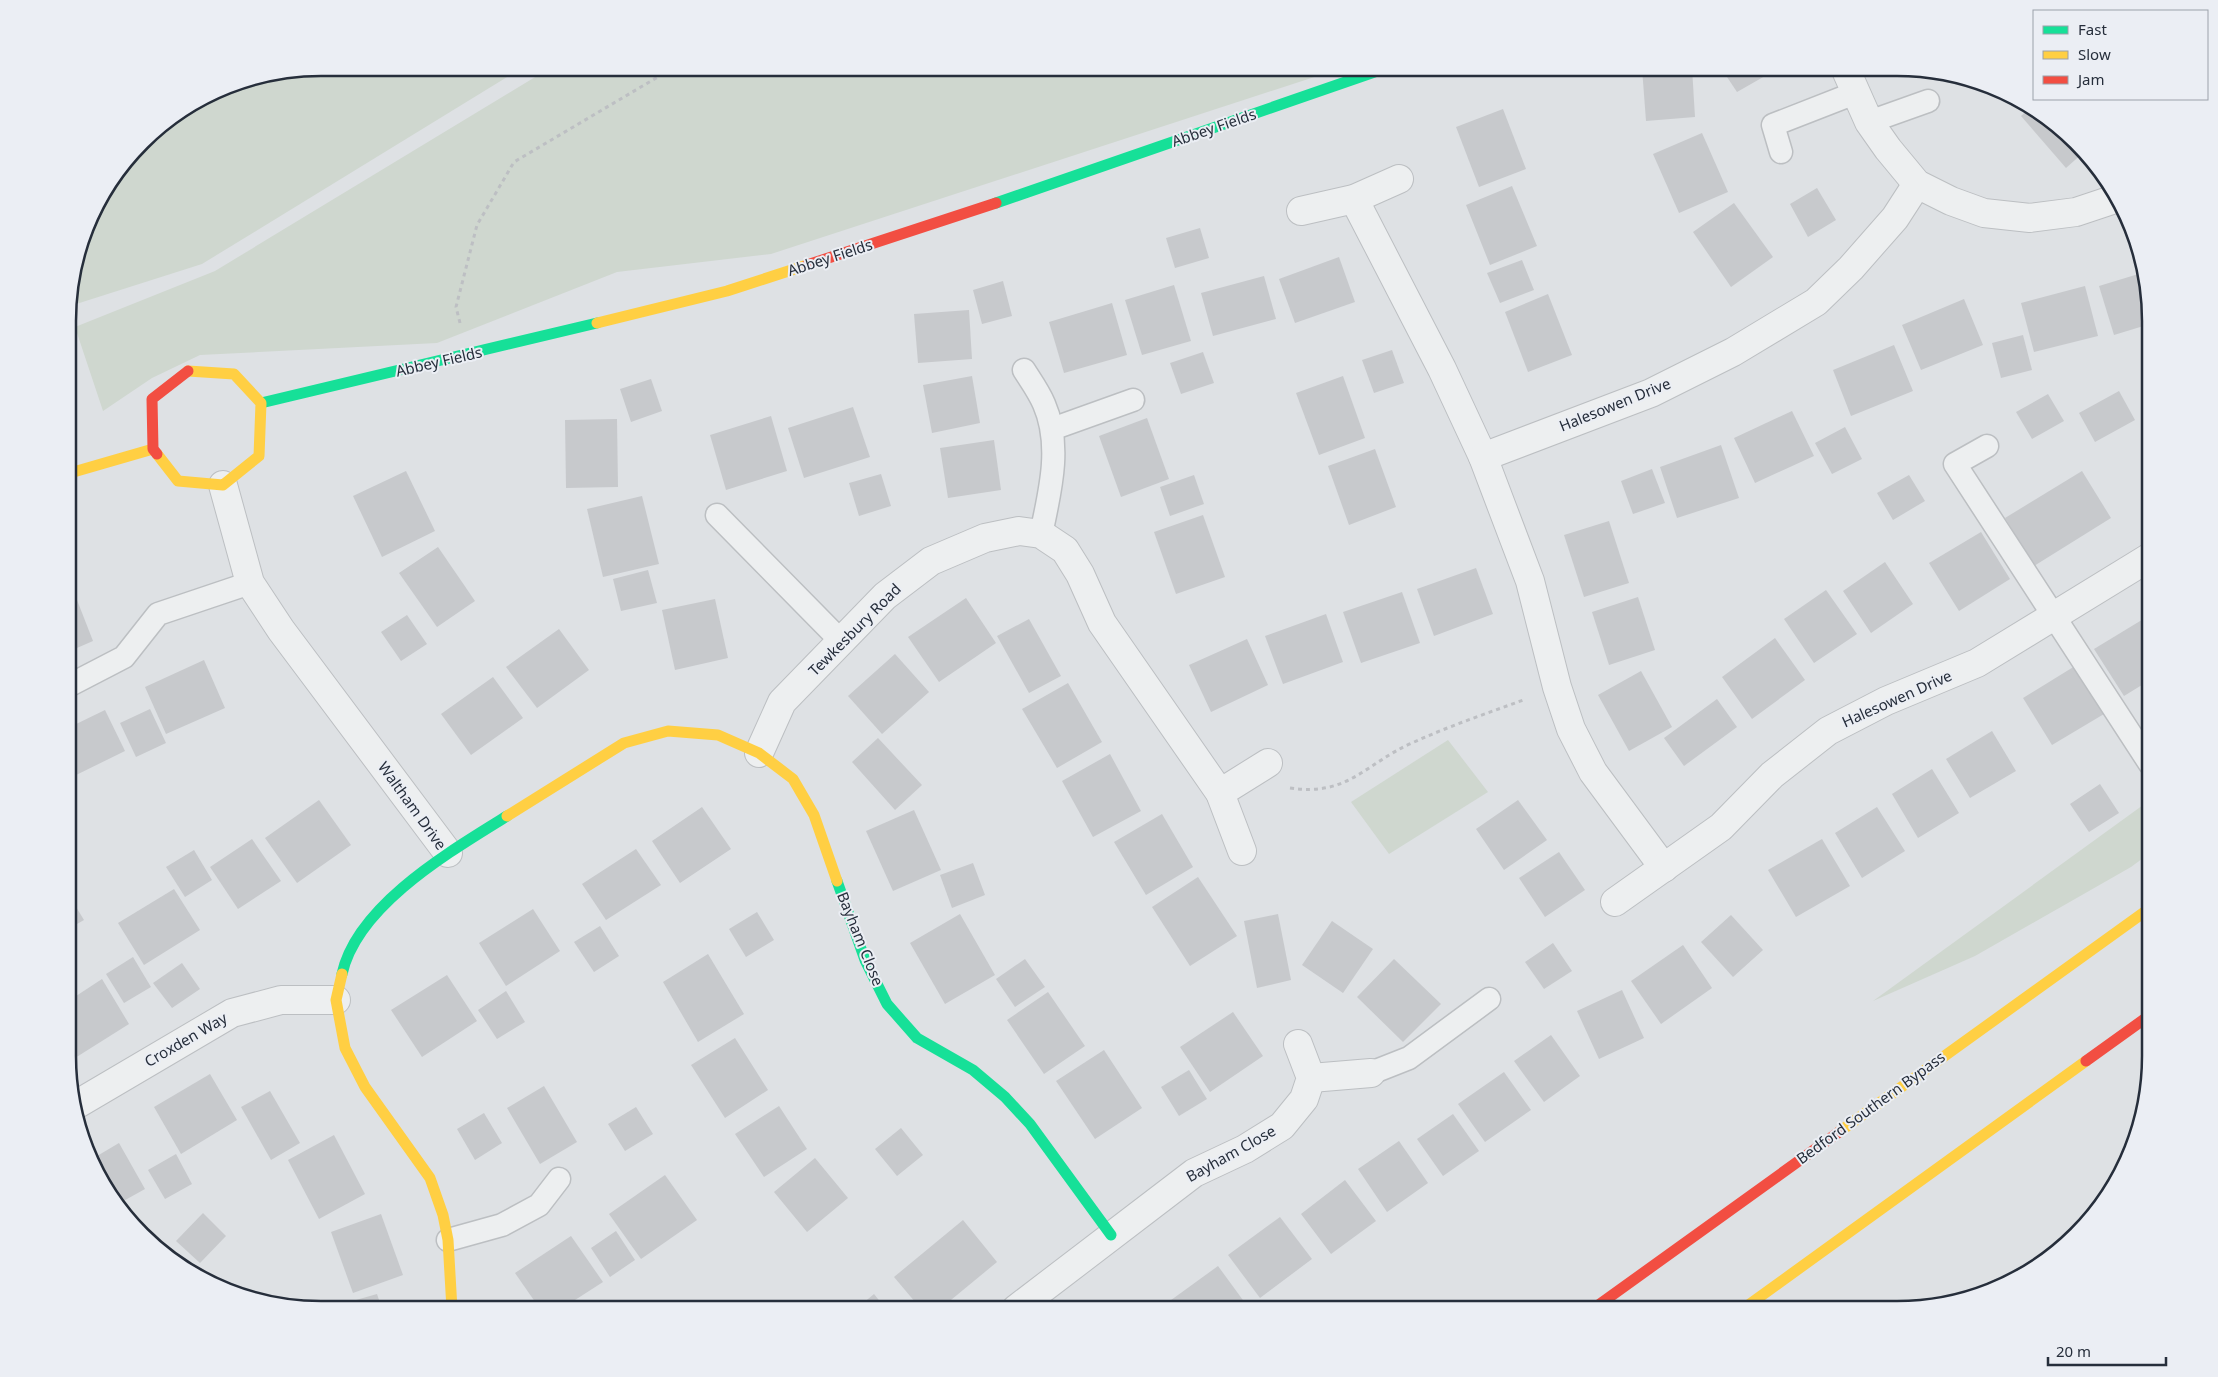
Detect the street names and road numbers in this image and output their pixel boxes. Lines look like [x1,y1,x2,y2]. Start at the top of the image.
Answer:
street label: Abbey Fields [1169,103,1259,151]
street label: Abbey Fields [785,234,875,280]
street label: Abbey Fields [394,341,484,381]
street label: Halesowen Drive [1556,373,1673,436]
street label: Tewkesbury Road [804,579,905,680]
street label: Halesowen Drive [1838,665,1955,731]
street label: Waltham Drive [374,757,451,853]
street label: Bayham Close [833,889,889,988]
street label: Croxden Way [141,1007,231,1071]
street label: Bedford Southern Bypass [1792,1046,1949,1168]
street label: Bayham Close [1182,1120,1279,1186]

